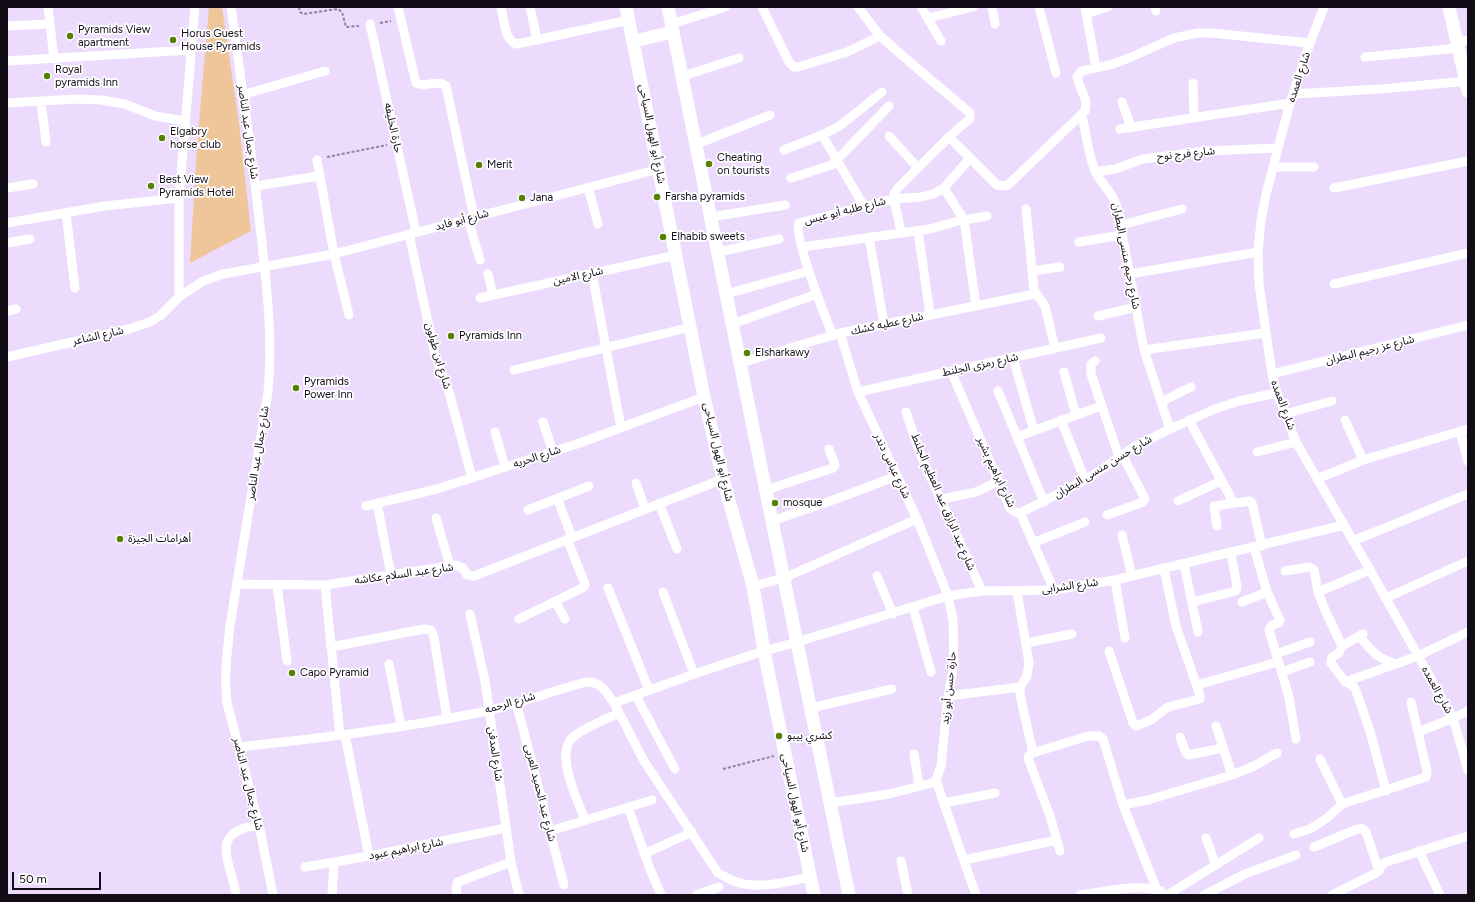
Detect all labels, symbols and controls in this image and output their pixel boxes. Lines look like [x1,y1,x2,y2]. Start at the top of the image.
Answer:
place label: Pyramids View apartment [78,23,150,49]
place label: Horus Guest House Pyramids [181,27,261,53]
marker: Pyramids View apartment [65,31,75,41]
marker: Horus Guest House Pyramids [168,35,178,45]
street label: شارع العمده [1285,50,1313,104]
place label: Royal pyramids Inn [55,63,118,89]
marker: Royal pyramids Inn [42,71,52,81]
street label: شارع أبو الهول السياحى [636,83,668,185]
street label: شارع جمال عبد الناصر [235,84,261,180]
street label: حارة الخليفه [381,102,405,154]
place label: Elgabry horse club [170,125,221,151]
marker: Elgabry horse club [157,133,167,143]
street label: شارع فرج نوح [1156,144,1216,164]
place label: Cheating on tourists [717,151,770,177]
place label: Merit [487,158,513,172]
marker: Cheating on tourists [704,159,714,169]
marker: Merit [474,160,484,170]
place label: Best View Pyramids Hotel [159,173,234,199]
marker: Best View Pyramids Hotel [146,181,156,191]
place label: Farsha pyramids [665,190,745,204]
place label: Jana [530,191,553,205]
marker: Farsha pyramids [652,192,662,202]
marker: Jana [517,193,527,203]
street label: شارع طلبه أبو عيس [803,194,887,228]
street label: شارع رحيم منسى البطران [1109,202,1143,310]
street label: شارع أبو فايد [434,207,490,233]
place label: Elhabib sweets [671,230,745,244]
marker: Elhabib sweets [658,232,668,242]
street label: شارع الامين [552,264,604,288]
street label: شارع عطيه كشك [850,310,924,338]
street label: شارع ابن طولون [422,321,454,391]
street label: شارع الشاعر [71,324,125,348]
place label: Pyramids Inn [459,329,522,343]
marker: Pyramids Inn [446,331,456,341]
street label: شارع عز رحيم البطران [1324,333,1416,367]
place label: Elsharkawy [755,346,810,360]
marker: Elsharkawy [742,348,752,358]
street label: شارع رمزى الجلنط [941,350,1019,380]
place label: Pyramids Power Inn [304,375,353,401]
street label: شارع العمده [1268,378,1298,432]
marker: Pyramids Power Inn [291,383,301,393]
street label: شارع أبو الهول السياحى [700,401,736,503]
street label: شارع جمال عبد الناصر [244,405,272,501]
street label: شارع عباس دندر [871,431,913,501]
street label: شارع عبد الرازق عبد العظيم الجلنط [908,431,978,573]
street label: شارع حسن منسى البطران [1052,433,1154,501]
street label: شارع ابراهيم بشير [974,435,1018,509]
street label: شارع الحريه [512,443,562,471]
place label: mosque [783,496,822,510]
marker: mosque [770,498,780,508]
place label: أهرامات الجيزة [128,532,191,546]
marker: أهرامات الجيزة [115,534,125,544]
street label: شارع عبد السلام عكاشه [354,561,454,587]
street label: شارع الشرابى [1041,576,1099,596]
street label: حارة حسن أبو زيد [939,651,959,725]
street label: شارع العمده [1419,664,1455,716]
place label: Capo Pyramid [300,666,369,680]
marker: Capo Pyramid [287,668,297,678]
street label: شارع الرحمه [483,690,537,716]
street label: شارع المدفن [485,726,505,782]
place label: كشري بيبو [787,729,832,743]
marker: كشري بيبو [774,731,784,741]
street label: شارع جمال عبد الناصر [230,736,266,832]
street label: شارع عبد الحميد العربى [522,743,558,843]
street label: شارع أبو الهول السياحى [778,752,812,854]
street label: شارع ابراهيم عبود [368,835,444,863]
scale bar [14,864,103,890]
text: 50 m [19,872,47,886]

